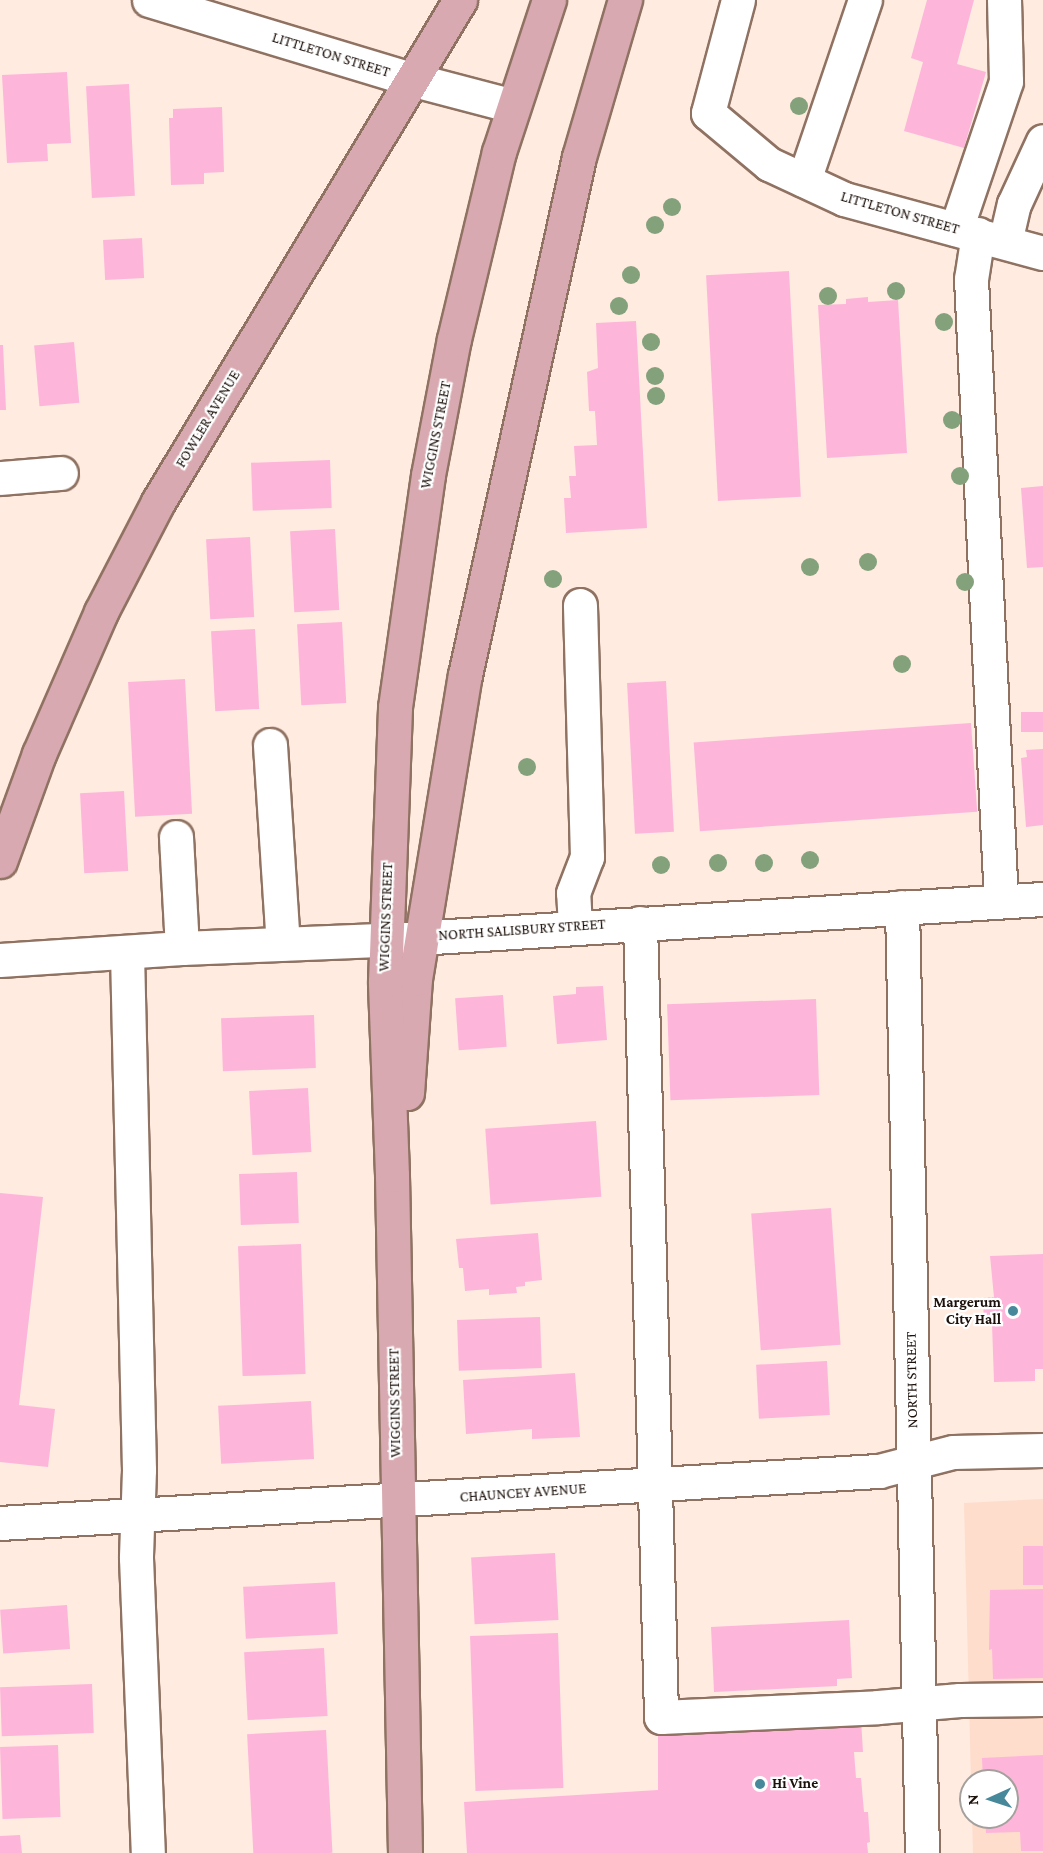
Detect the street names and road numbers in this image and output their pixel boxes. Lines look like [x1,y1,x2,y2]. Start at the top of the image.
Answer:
street label: LITTLETON STREET [270,28,392,82]
street label: LITTLETON STREET [839,187,961,239]
street label: FOWLER AVENUE [172,367,244,471]
street label: WIGGINS STREET [417,380,455,490]
street label: WIGGINS STREET [375,862,397,972]
street label: NORTH SALISBURY STREET [438,915,606,945]
street label: NORTH STREET [902,1332,922,1428]
street label: WIGGINS STREET [385,1348,405,1458]
street label: CHAUNCEY AVENUE [459,1480,587,1506]

